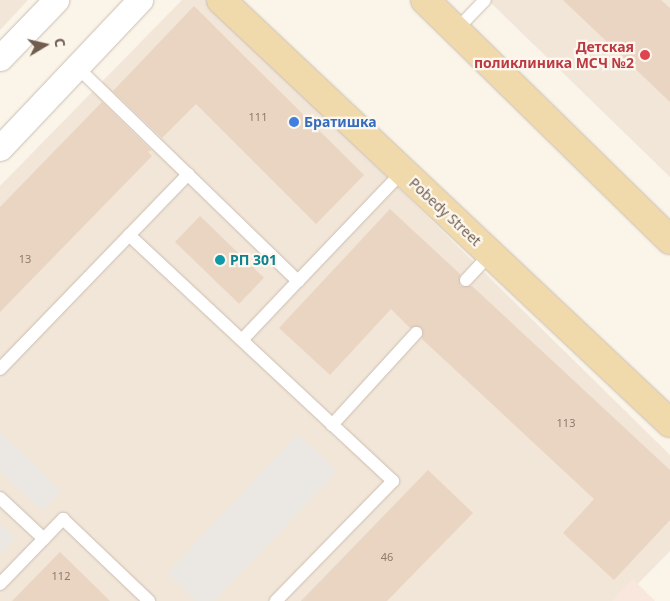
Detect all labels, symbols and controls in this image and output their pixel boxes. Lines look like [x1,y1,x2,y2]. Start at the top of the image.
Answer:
north arrow [20,20,70,70]
text: С [50,37,70,49]
place label: Детская поликлиника МСЧ №2 [474,39,634,72]
marker: Детская поликлиника МСЧ №2 [638,48,652,62]
house number: 111 [249,110,267,124]
place label: Братишка [304,114,377,130]
marker: Братишка [288,116,300,128]
street label: Pobedy Street [406,175,484,249]
house number: 13 [19,252,31,266]
place label: РП 301 [230,252,277,268]
marker: РП 301 [214,254,226,266]
house number: 113 [557,416,575,430]
house number: 46 [381,550,393,564]
house number: 112 [52,569,70,583]

